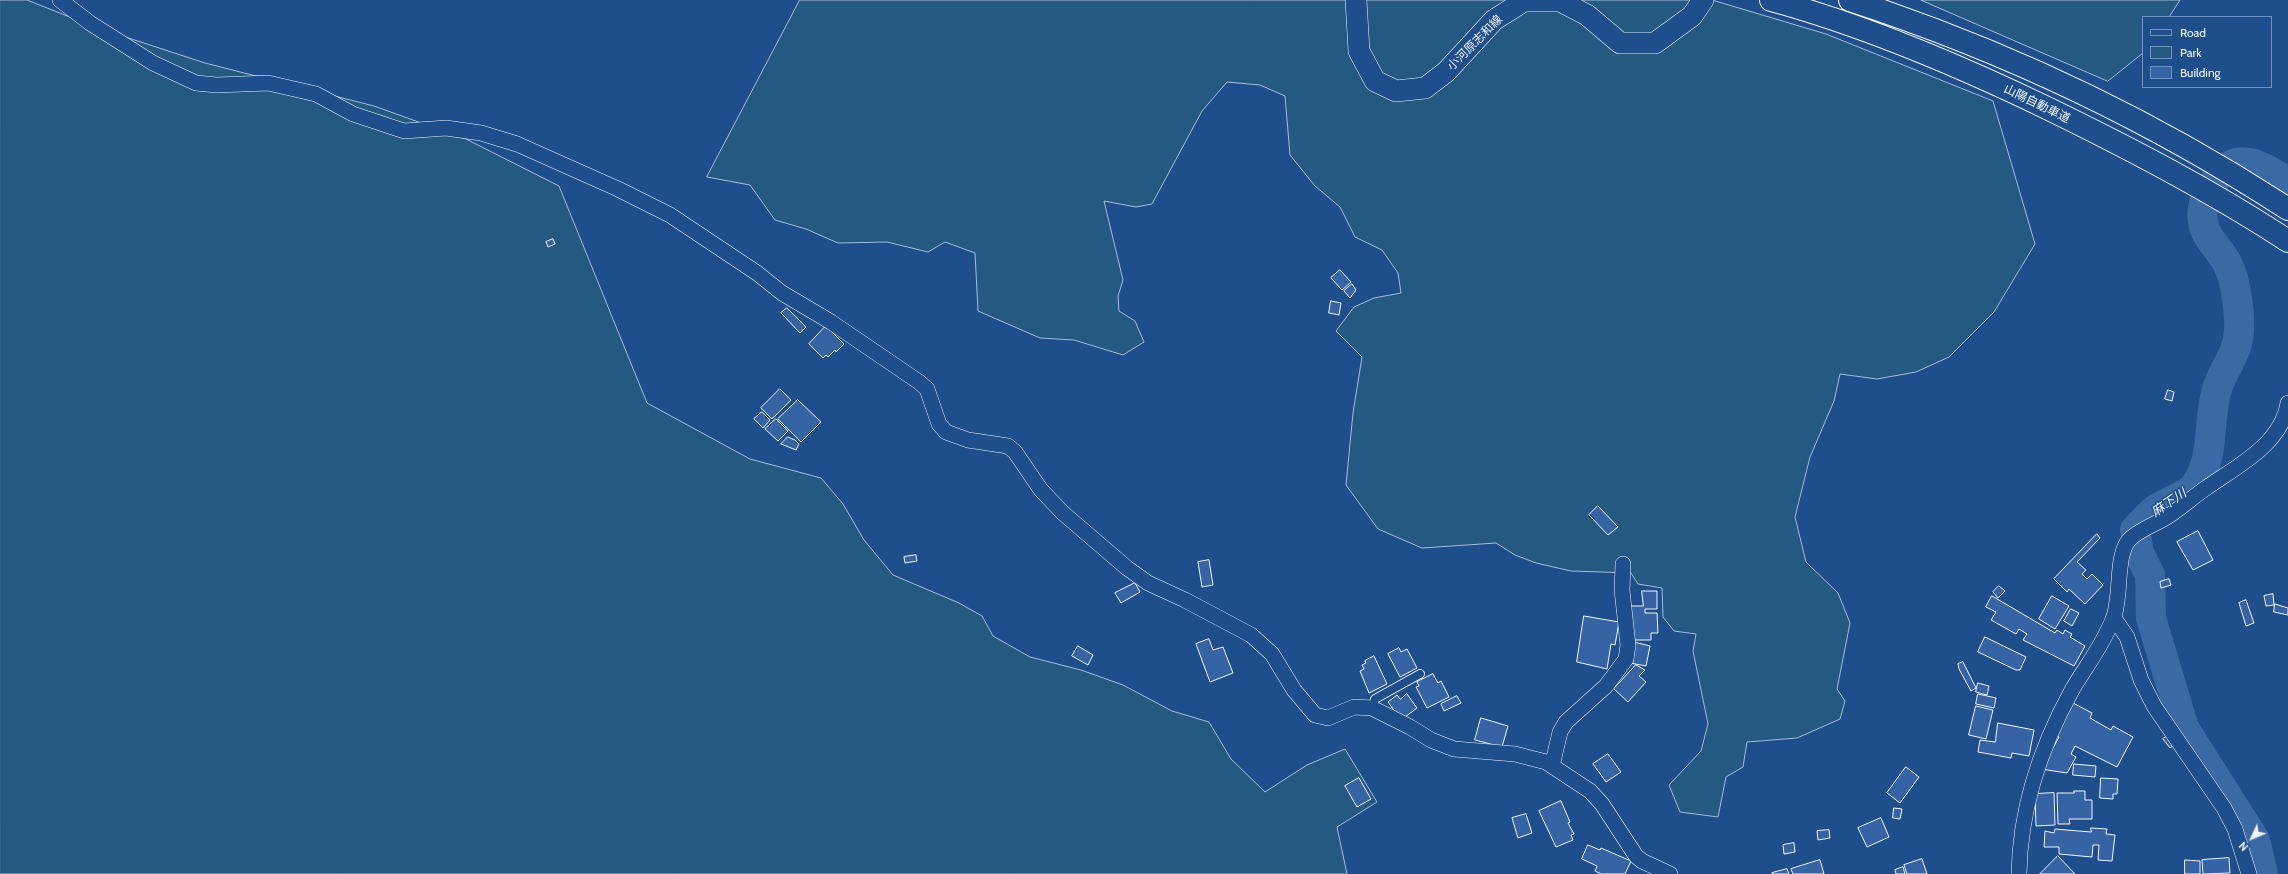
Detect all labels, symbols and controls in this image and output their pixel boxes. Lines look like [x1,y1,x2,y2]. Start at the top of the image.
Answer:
street label: 小河原志和線 [1444,12,1506,74]
legend [2142,16,2272,88]
text: Road [2180,25,2206,40]
text: Park [2180,45,2202,60]
text: Building [2180,65,2221,80]
street label: 山陽自動車道 [2001,82,2073,126]
water label: 麻下川 [2148,486,2190,520]
north arrow [2232,818,2272,858]
text: N [2236,839,2251,854]

